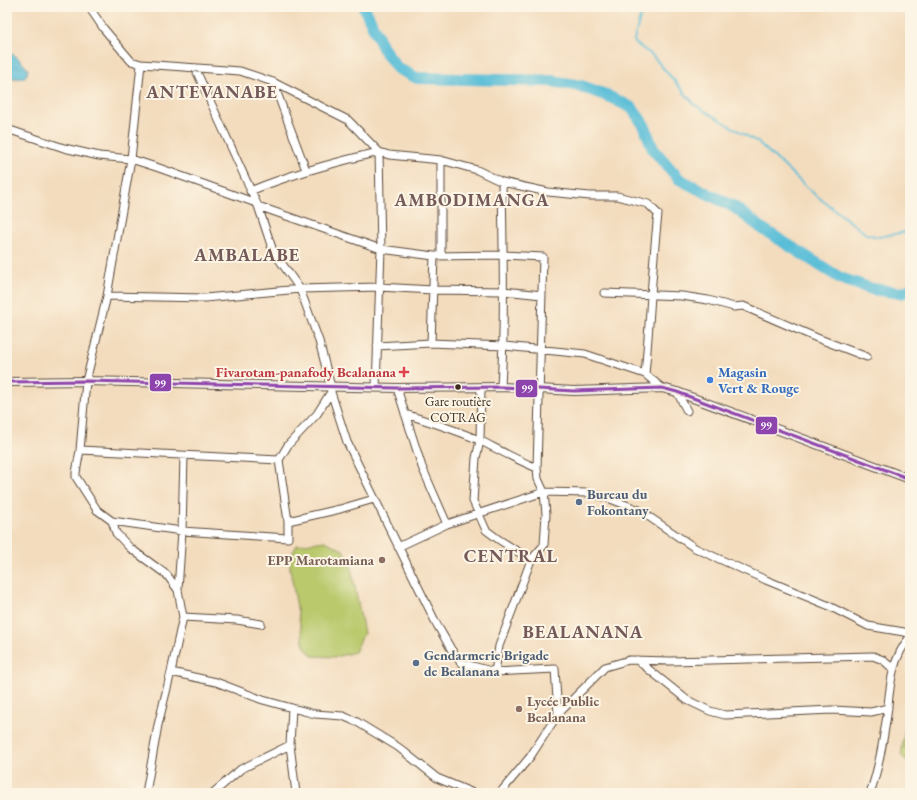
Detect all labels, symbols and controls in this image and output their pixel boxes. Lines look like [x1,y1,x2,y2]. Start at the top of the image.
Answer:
district label: ANTEVANABE [145,80,278,103]
district label: AMBODIMANGA [393,188,550,211]
district label: AMBALABE [193,243,300,266]
place label: Fivarotam-panafody Bealanana [216,363,397,381]
place label: Magasin Vert & Rouge [718,363,799,397]
marker: Fivarotam-panafody Bealanana [399,367,409,377]
line badge: 99 [149,373,172,392]
marker: Magasin Vert & Rouge [705,375,715,385]
text: 99 [154,376,166,390]
line badge: 99 [515,379,538,398]
text: 99 [521,381,533,395]
marker: Gare routière COTRAG [453,382,463,392]
place label: Gare routière COTRAG [425,393,491,426]
line badge: 99 [755,416,778,435]
text: 99 [760,418,772,432]
place label: Bureau du Fokontany [587,485,649,519]
marker: Bureau du Fokontany [574,497,584,507]
district label: CENTRAL [464,544,558,567]
place label: EPP Marotamiana [267,551,375,569]
marker: EPP Marotamiana [377,555,387,565]
district label: BEALANANA [522,620,644,643]
place label: Gendarmerie Brigade de Bealanana [424,646,549,680]
marker: Gendarmerie Brigade de Bealanana [411,658,421,668]
place label: Lycée Public Bealanana [527,692,599,726]
marker: Lycée Public Bealanana [514,704,524,714]

